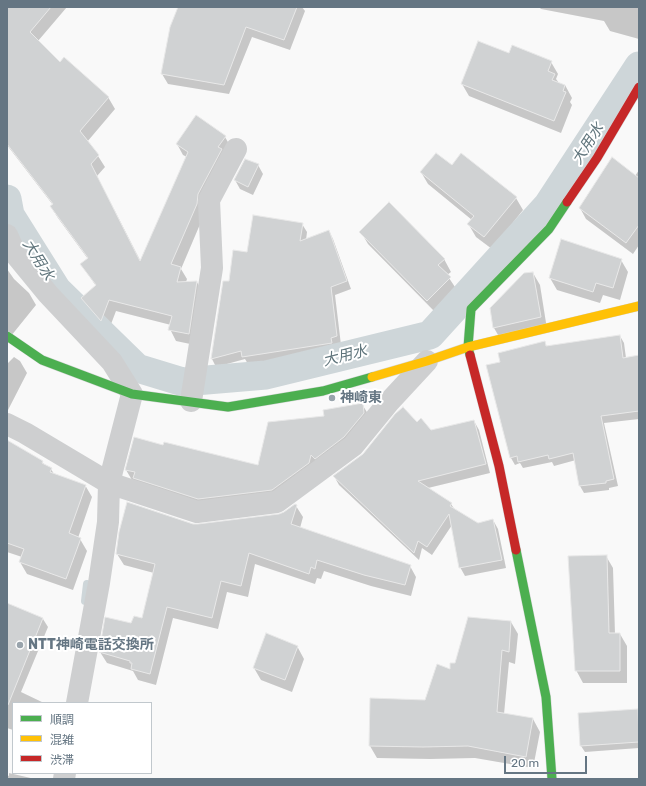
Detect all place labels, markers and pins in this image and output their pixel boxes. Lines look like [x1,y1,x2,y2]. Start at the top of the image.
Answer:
place label: 神崎東 [340,390,382,406]
marker: 神崎東 [327,393,337,403]
place label: NTT神崎電話交換所 [28,637,154,653]
marker: NTT神崎電話交換所 [15,640,25,650]

